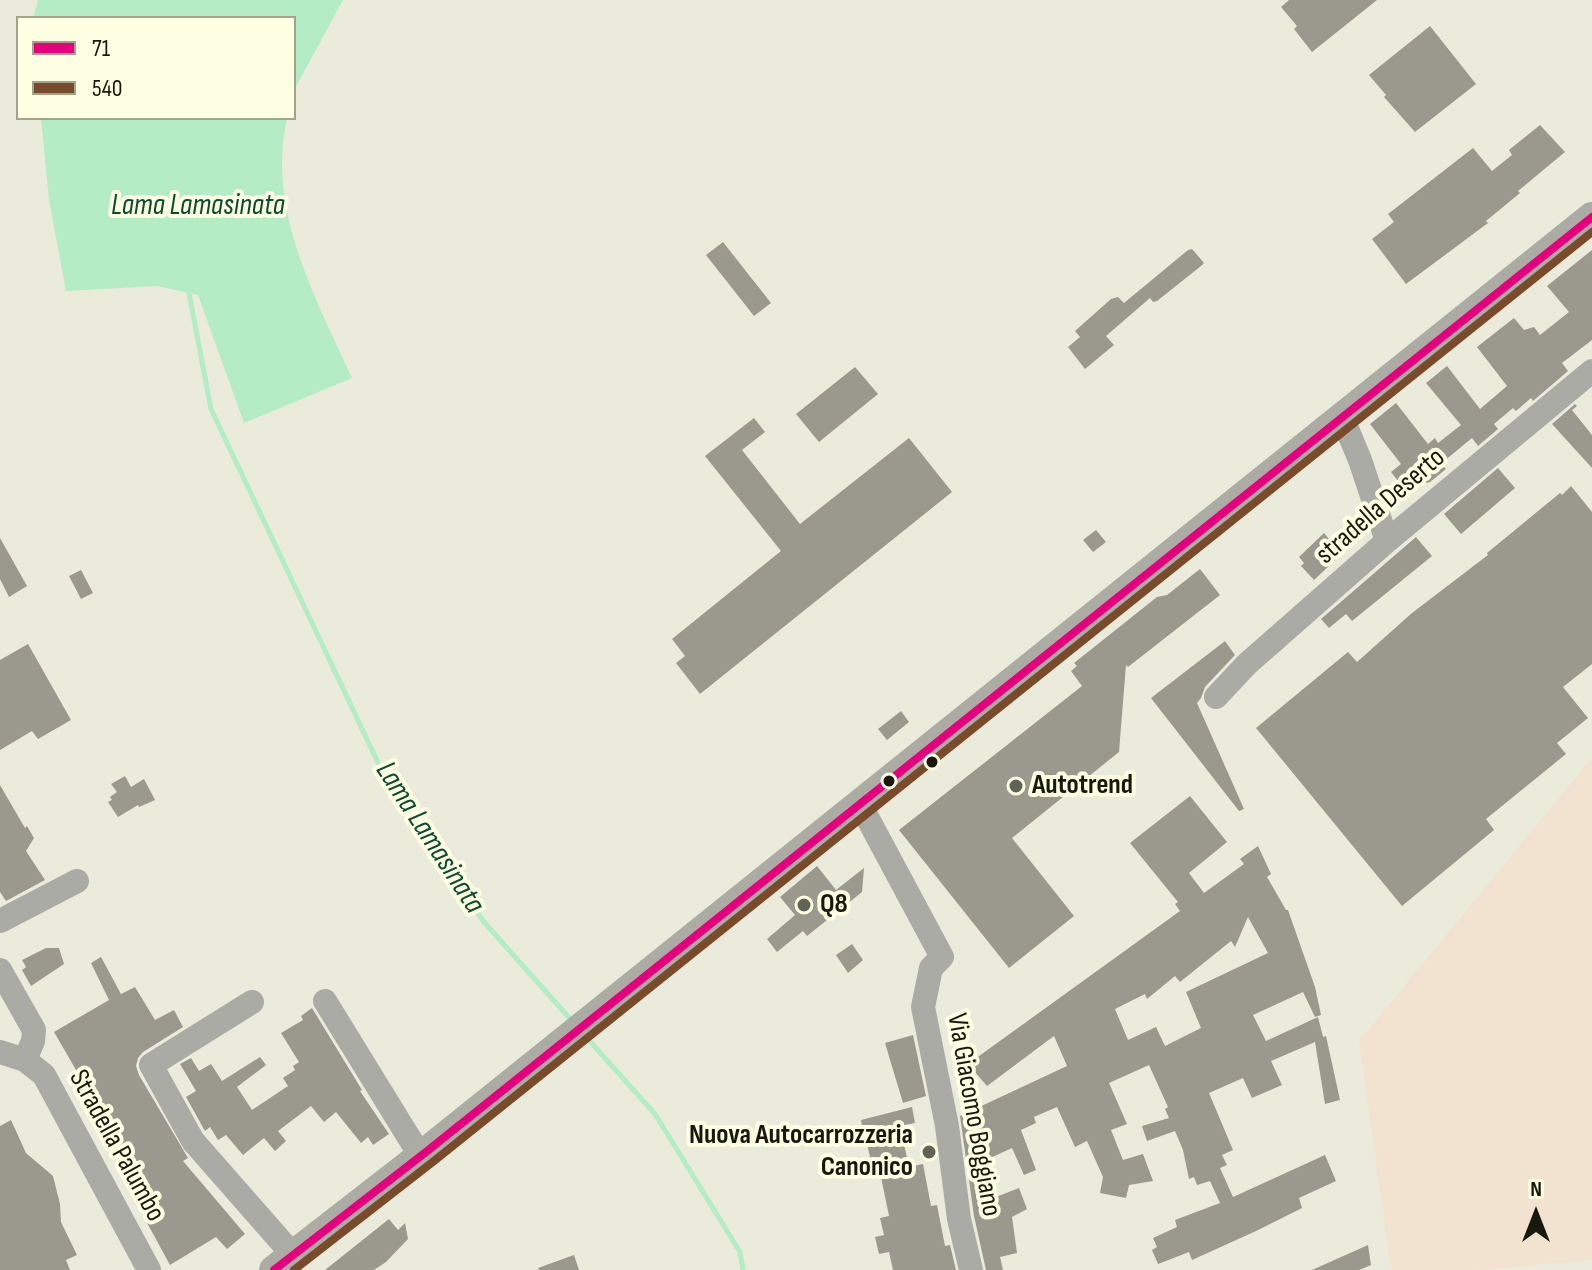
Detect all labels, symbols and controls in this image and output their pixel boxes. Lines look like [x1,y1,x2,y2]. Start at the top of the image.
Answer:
legend [16,16,296,120]
text: 71 [92,34,110,63]
text: 540 [92,74,122,103]
water label: Lama Lamasinata [111,188,285,224]
street label: stradella Deserto [1310,442,1452,572]
unlabelled marker [924,754,940,770]
water label: Lama Lamasinata [367,755,491,921]
place label: Autotrend [1032,769,1133,803]
unlabelled marker [881,773,897,789]
marker: Autotrend [1007,777,1025,795]
place label: Q8 [820,888,848,922]
marker: Q8 [795,896,813,914]
street label: Via Giacomo Boggiano [939,1011,1007,1219]
street label: Stradella Palumbo [61,1064,171,1228]
place label: Nuova Autocarrozzeria Canonico [689,1119,913,1185]
marker: Nuova Autocarrozzeria Canonico [920,1143,938,1161]
north arrow [1496,1174,1576,1254]
text: N [1530,1176,1542,1203]

